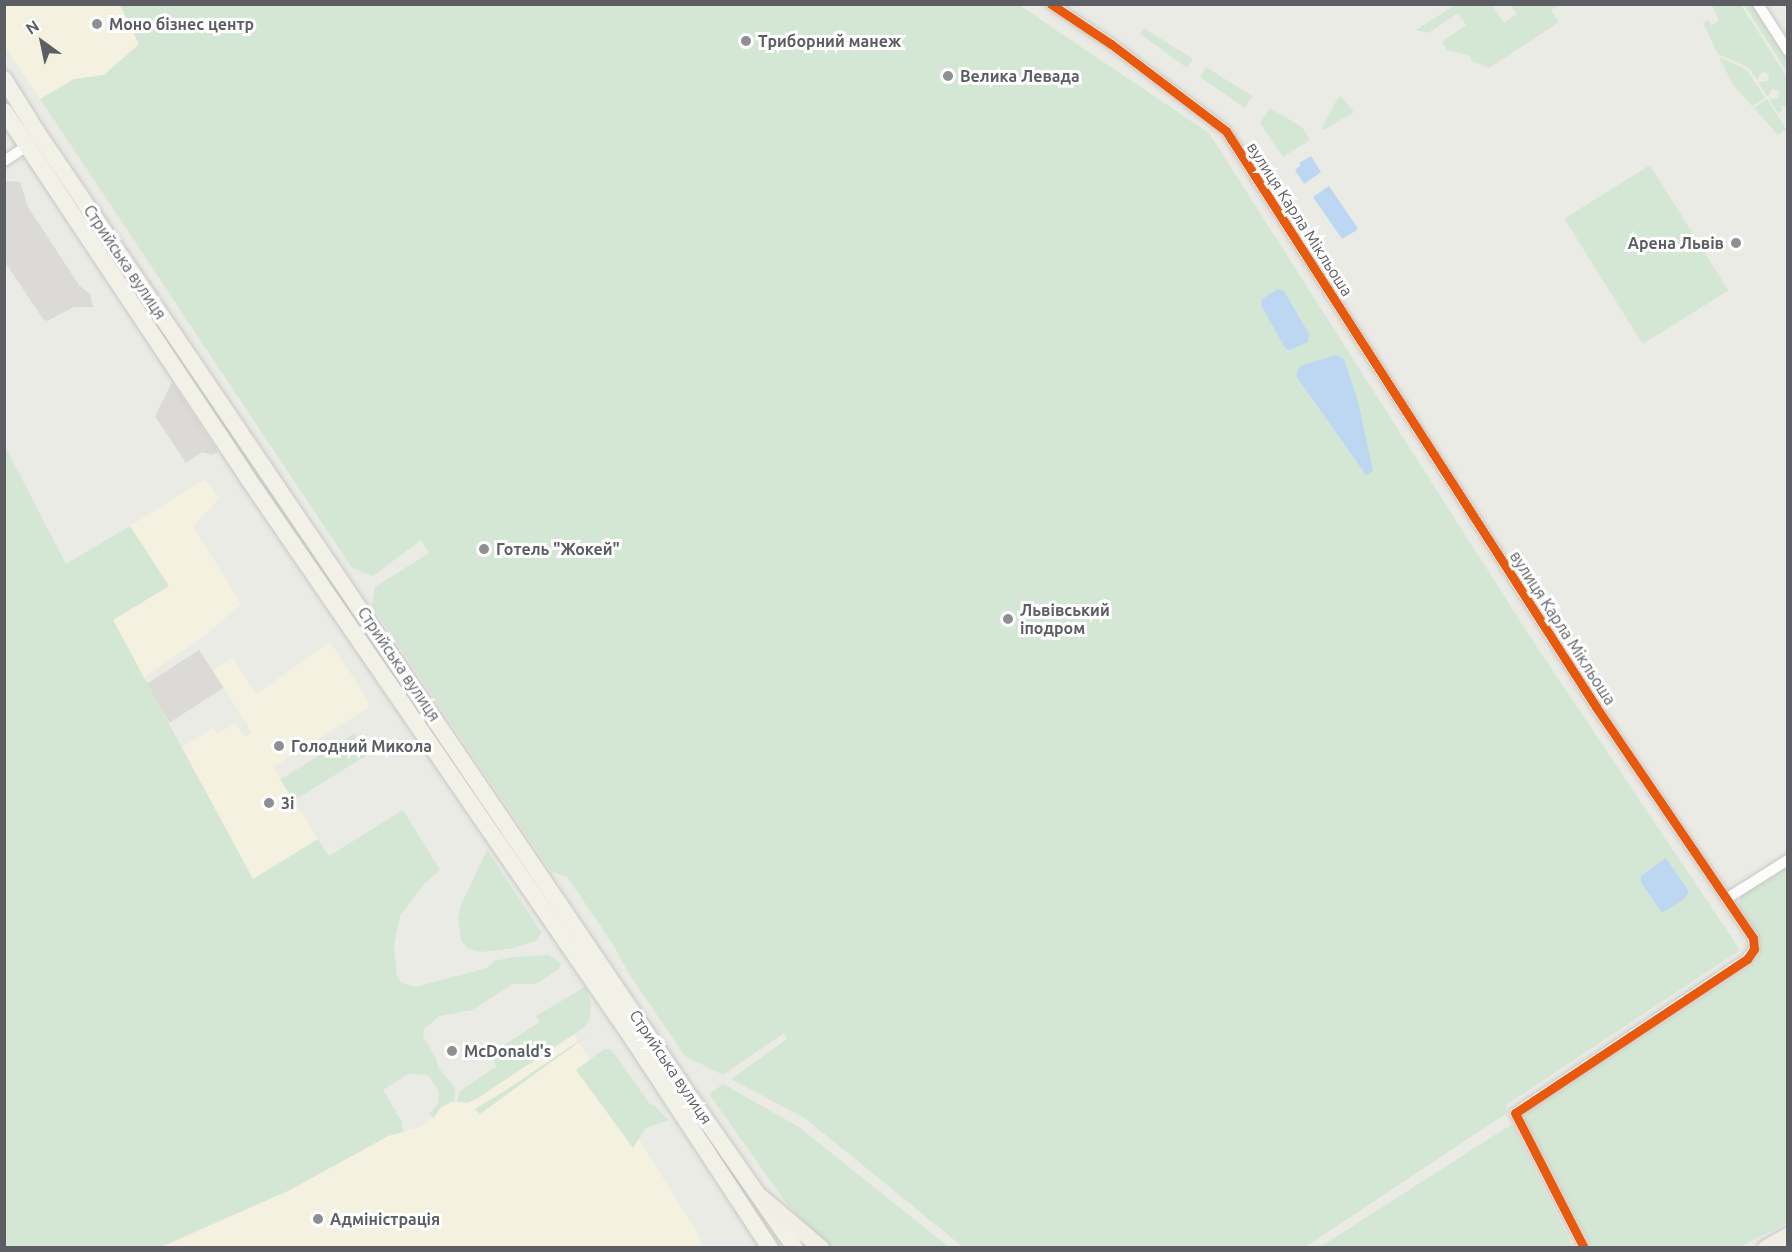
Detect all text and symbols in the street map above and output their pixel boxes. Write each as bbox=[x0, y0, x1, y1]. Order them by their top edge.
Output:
north arrow bbox=[12, 12, 72, 72]
place label: Моно бізнес центр bbox=[109, 14, 254, 34]
text: N bbox=[22, 16, 42, 38]
marker: Моно бізнес центр bbox=[90, 17, 104, 31]
place label: Триборний манеж bbox=[758, 31, 901, 51]
marker: Триборний манеж bbox=[739, 34, 753, 48]
place label: Велика Левада bbox=[960, 66, 1080, 86]
marker: Велика Левада bbox=[941, 69, 955, 83]
street label: вулиця Карла Мікльоша bbox=[1243, 138, 1357, 300]
street label: Стрийська вулиця bbox=[80, 201, 170, 323]
place label: Арена Львів bbox=[1628, 233, 1724, 253]
marker: Арена Львів bbox=[1729, 236, 1743, 250]
place label: Готель "Жокей" bbox=[496, 539, 620, 559]
marker: Готель "Жокей" bbox=[477, 542, 491, 556]
street label: вулиця Карла Мікльоша bbox=[1506, 547, 1620, 709]
place label: Львівський іподром bbox=[1020, 600, 1110, 638]
street label: Стрийська вулиця bbox=[354, 603, 444, 725]
marker: Львівський іподром bbox=[1001, 612, 1015, 626]
place label: Голодний Микола bbox=[291, 736, 432, 756]
marker: Голодний Микола bbox=[272, 739, 286, 753]
place label: 3і bbox=[281, 793, 294, 813]
marker: 3і bbox=[262, 796, 276, 810]
street label: Стрийська вулиця bbox=[626, 1006, 716, 1128]
place label: McDonald's bbox=[464, 1041, 551, 1061]
marker: McDonald's bbox=[445, 1044, 459, 1058]
place label: Адміністрація bbox=[330, 1209, 440, 1229]
marker: Адміністрація bbox=[311, 1212, 325, 1226]

